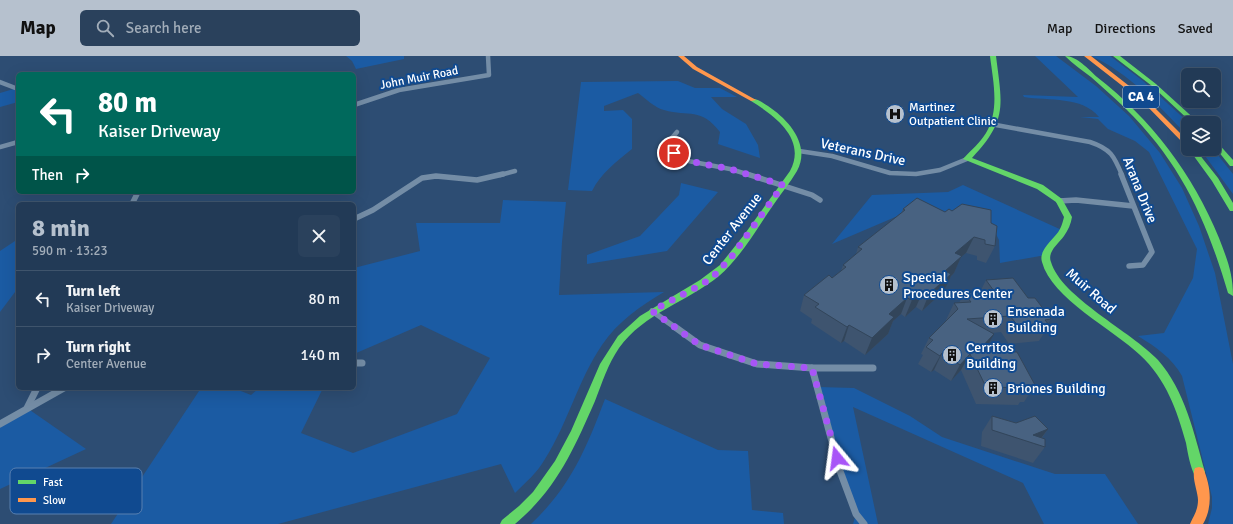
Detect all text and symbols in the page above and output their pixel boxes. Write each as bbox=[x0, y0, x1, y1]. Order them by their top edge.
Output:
search box bbox=[80, 10, 360, 46]
text: Map bbox=[20, 16, 56, 40]
icon: search bbox=[94, 17, 116, 39]
text: Search here bbox=[126, 19, 201, 37]
text: Map bbox=[1047, 20, 1073, 37]
text: Directions bbox=[1095, 20, 1156, 37]
text: Saved bbox=[1178, 20, 1213, 37]
street label: John Muir Road bbox=[379, 63, 459, 93]
map controls bbox=[1181, 68, 1221, 156]
button: search bbox=[1181, 68, 1221, 108]
text: 80 m bbox=[98, 86, 157, 120]
road number: CA 4 bbox=[1123, 86, 1159, 108]
icon: left bbox=[32, 88, 84, 140]
place label: Martinez Outpatient Clinic bbox=[909, 100, 997, 129]
hospital icon: Martinez Outpatient Clinic bbox=[884, 103, 906, 125]
button: layers bbox=[1181, 116, 1221, 156]
text: Kaiser Driveway bbox=[98, 120, 220, 142]
street label: Veterans Drive bbox=[819, 135, 907, 169]
pin bbox=[657, 136, 691, 170]
icon: arrive bbox=[663, 142, 685, 164]
street label: Arana Drive bbox=[1119, 154, 1161, 226]
icon: right bbox=[71, 164, 93, 186]
text: Then bbox=[32, 166, 63, 184]
street label: Center Avenue bbox=[699, 190, 765, 268]
text: 8 min bbox=[32, 213, 90, 243]
button: close bbox=[298, 215, 340, 257]
text: 590 m · 13:23 bbox=[32, 243, 108, 259]
street label: Muir Road bbox=[1062, 265, 1120, 317]
place label: Special Procedures Center bbox=[903, 269, 1013, 302]
building icon: Special Procedures Center bbox=[878, 274, 900, 296]
text: Turn left bbox=[66, 282, 120, 300]
icon: left bbox=[32, 288, 54, 310]
text: 80 m bbox=[309, 290, 340, 308]
text: Kaiser Driveway bbox=[66, 300, 154, 316]
place label: Ensenada Building bbox=[1007, 303, 1065, 336]
building icon: Ensenada Building bbox=[982, 308, 1004, 330]
text: Turn right bbox=[66, 338, 131, 356]
place label: Cerritos Building bbox=[966, 339, 1016, 372]
icon: right bbox=[32, 344, 54, 366]
building icon: Cerritos Building bbox=[941, 344, 963, 366]
text: 140 m bbox=[300, 346, 340, 364]
text: Center Avenue bbox=[66, 356, 147, 372]
building icon: Briones Building bbox=[982, 377, 1004, 399]
place label: Briones Building bbox=[1007, 380, 1106, 397]
position arrow bbox=[816, 437, 858, 479]
legend bbox=[10, 468, 142, 514]
text: Fast bbox=[43, 476, 63, 489]
text: Slow bbox=[43, 494, 66, 507]

